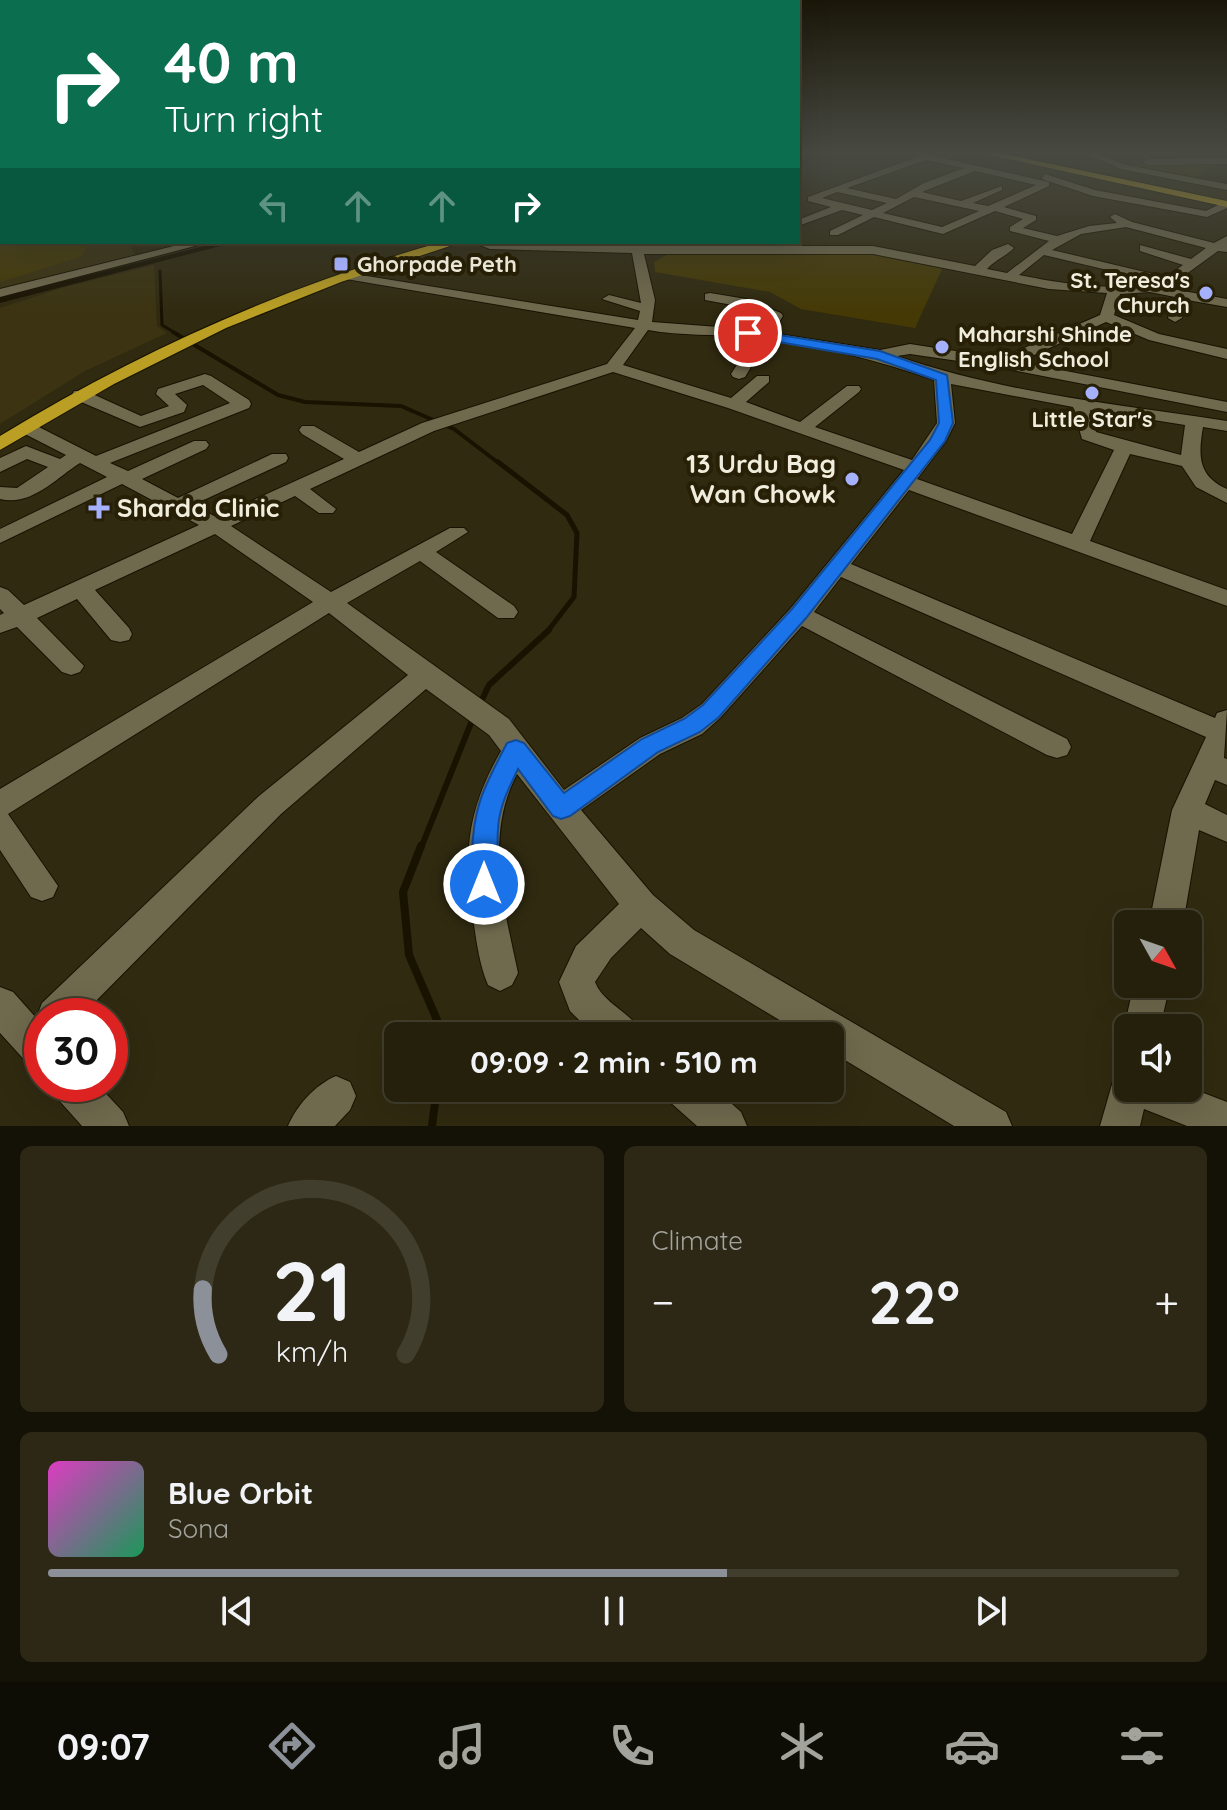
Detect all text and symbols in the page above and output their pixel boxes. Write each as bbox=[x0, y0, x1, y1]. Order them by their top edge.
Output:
text: 40 m bbox=[164, 27, 299, 97]
icon: right bbox=[32, 32, 136, 136]
text: Turn right bbox=[164, 96, 323, 141]
icon: left bbox=[252, 184, 296, 228]
icon: ahead bbox=[336, 184, 380, 228]
icon: ahead bbox=[420, 184, 464, 228]
icon: right bbox=[504, 184, 548, 228]
place label: Ghorpade Peth bbox=[357, 250, 517, 278]
marker: Ghorpade Peth bbox=[332, 255, 350, 273]
place label: St. Teresa's Church bbox=[1070, 266, 1190, 319]
marker: St. Teresa's Church bbox=[1197, 284, 1215, 302]
pin bbox=[714, 299, 782, 367]
icon: arrive bbox=[726, 311, 770, 355]
place label: Maharshi Shinde English School bbox=[958, 320, 1132, 373]
marker: Maharshi Shinde English School bbox=[933, 338, 951, 356]
marker: Little Star's bbox=[1083, 384, 1101, 402]
place label: Little Star's bbox=[1031, 405, 1153, 433]
place label: 13 Urdu Bag Wan Chowk bbox=[686, 447, 836, 510]
marker: 13 Urdu Bag Wan Chowk bbox=[843, 470, 861, 488]
place label: Sharda Clinic bbox=[117, 491, 279, 524]
marker: Sharda Clinic bbox=[88, 497, 110, 519]
position arrow bbox=[442, 842, 526, 926]
north arrow bbox=[1114, 910, 1202, 998]
map controls bbox=[1114, 910, 1202, 1102]
speed limit sign: 30 bbox=[24, 998, 128, 1102]
button: sound bbox=[1114, 1014, 1202, 1102]
text: 09:09 · 2 min · 510 m bbox=[470, 1043, 758, 1081]
text: Climate bbox=[652, 1224, 743, 1257]
text: 21 bbox=[272, 1238, 352, 1342]
text: 22° bbox=[868, 1264, 960, 1339]
text: − bbox=[652, 1274, 674, 1329]
text: + bbox=[1154, 1274, 1179, 1329]
text: km/h bbox=[275, 1333, 348, 1369]
text: Blue Orbit bbox=[168, 1474, 313, 1512]
text: Sona bbox=[168, 1512, 229, 1545]
icon: previous bbox=[215, 1589, 259, 1633]
icon: pause bbox=[592, 1589, 636, 1633]
icon: next bbox=[969, 1589, 1013, 1633]
icon: directions bbox=[264, 1718, 320, 1774]
icon: music bbox=[434, 1718, 490, 1774]
icon: phone bbox=[604, 1718, 660, 1774]
icon: climate bbox=[774, 1718, 830, 1774]
icon: car bbox=[944, 1718, 1000, 1774]
icon: filters bbox=[1114, 1718, 1170, 1774]
text: 09:07 bbox=[57, 1724, 150, 1769]

